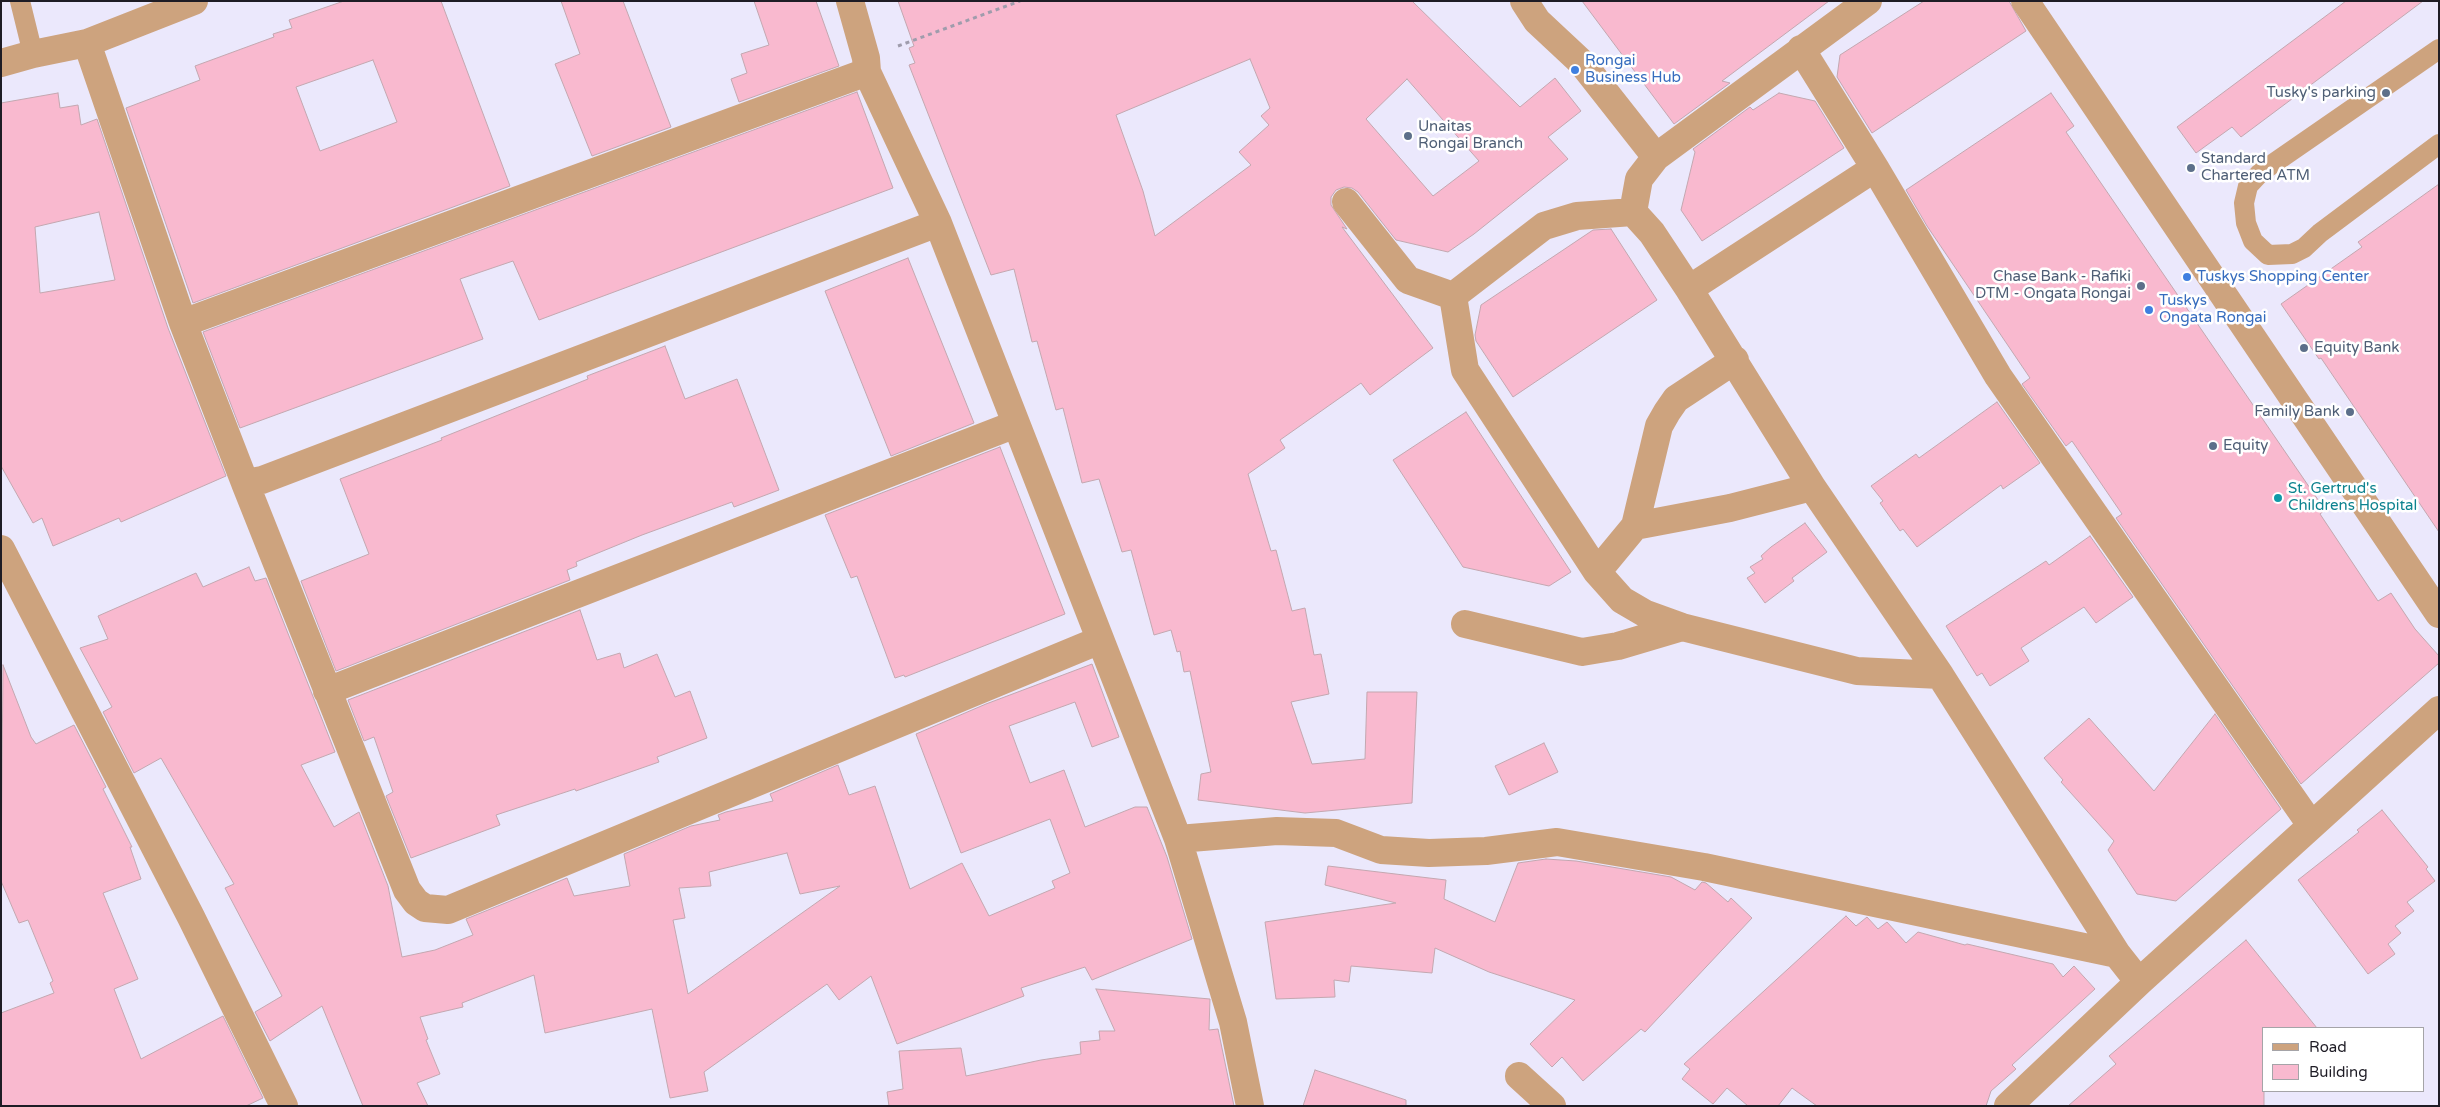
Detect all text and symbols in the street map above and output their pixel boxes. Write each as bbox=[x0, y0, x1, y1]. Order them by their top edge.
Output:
place label: Rongai Business Hub bbox=[1585, 52, 1681, 87]
marker: Rongai Business Hub bbox=[1569, 64, 1581, 76]
place label: Tusky's parking bbox=[2267, 84, 2376, 102]
marker: Tusky's parking bbox=[2380, 87, 2392, 99]
place label: Unaitas Rongai Branch bbox=[1418, 118, 1523, 153]
marker: Unaitas Rongai Branch bbox=[1402, 130, 1414, 142]
place label: Standard Chartered ATM bbox=[2201, 150, 2310, 185]
marker: Standard Chartered ATM bbox=[2185, 162, 2197, 174]
place label: Chase Bank - Rafiki DTM - Ongata Rongai bbox=[1975, 268, 2131, 303]
place label: Tuskys Shopping Center bbox=[2197, 268, 2369, 286]
marker: Tuskys Shopping Center bbox=[2181, 271, 2193, 283]
marker: Chase Bank - Rafiki DTM - Ongata Rongai bbox=[2135, 280, 2147, 292]
place label: Tuskys Ongata Rongai bbox=[2159, 292, 2267, 327]
marker: Tuskys Ongata Rongai bbox=[2143, 304, 2155, 316]
place label: Equity Bank bbox=[2314, 339, 2399, 357]
marker: Equity Bank bbox=[2298, 342, 2310, 354]
place label: Family Bank bbox=[2254, 403, 2340, 421]
marker: Family Bank bbox=[2344, 406, 2356, 418]
place label: Equity bbox=[2223, 437, 2268, 455]
marker: Equity bbox=[2207, 440, 2219, 452]
place label: St. Gertrud's Childrens Hospital bbox=[2288, 480, 2417, 515]
marker: St. Gertrud's Childrens Hospital bbox=[2272, 492, 2284, 504]
legend bbox=[2262, 1027, 2425, 1092]
text: Road bbox=[2309, 1038, 2347, 1056]
text: Building bbox=[2309, 1063, 2368, 1081]

